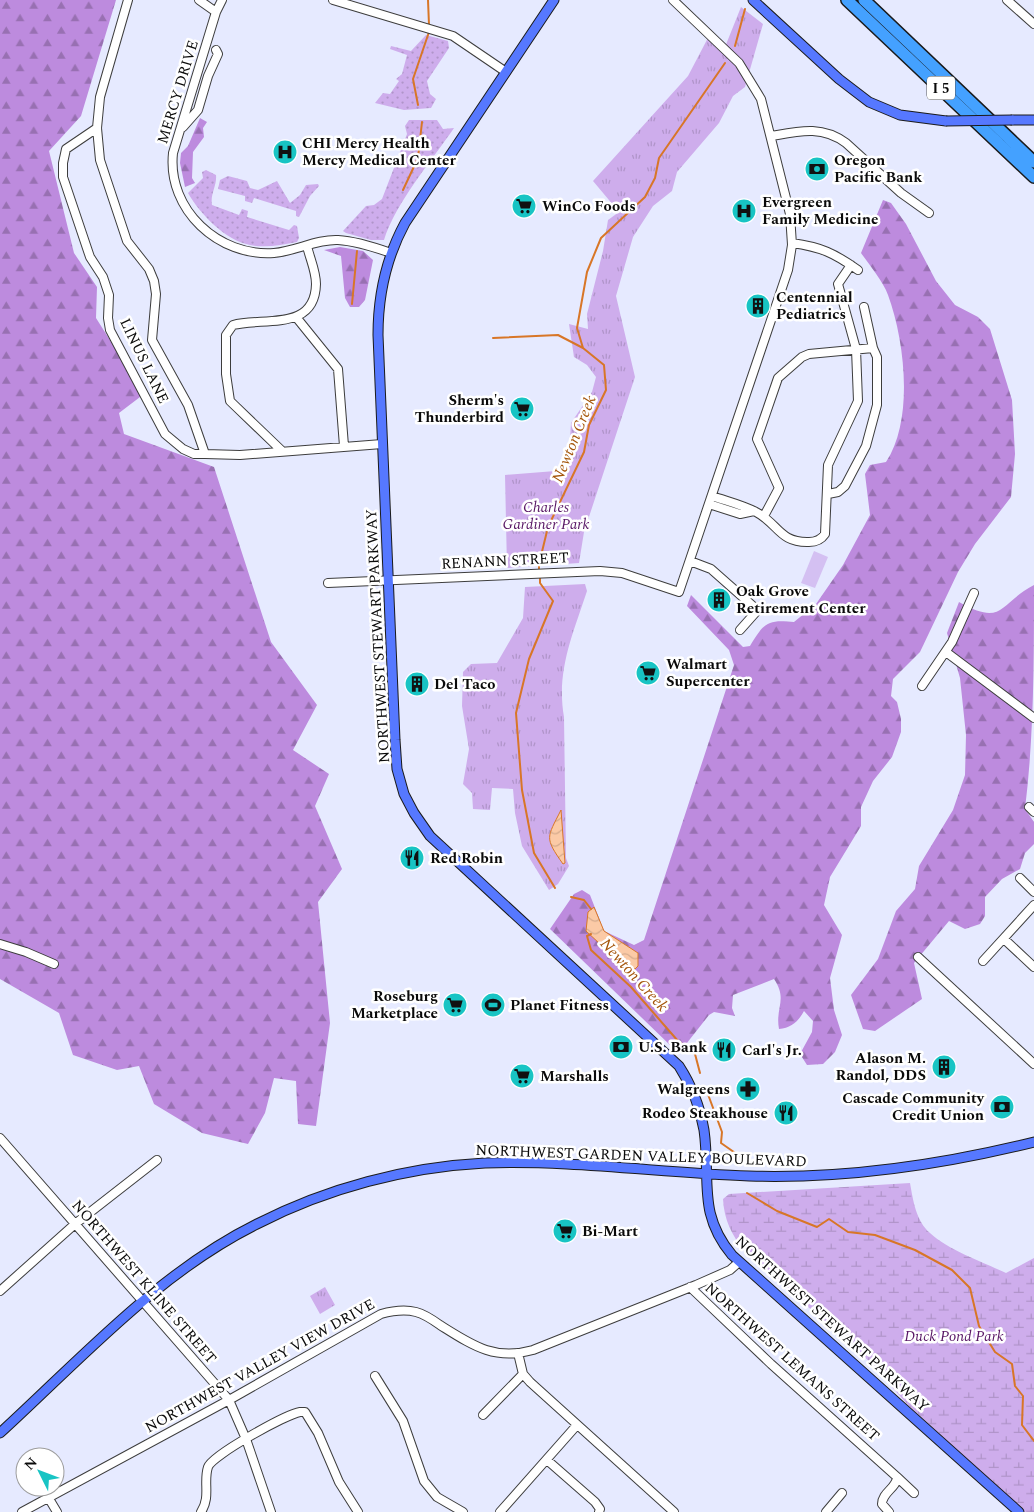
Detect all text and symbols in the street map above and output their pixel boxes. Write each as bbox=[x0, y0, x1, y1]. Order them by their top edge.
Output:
street label: MERCY DRIVE bbox=[151, 37, 205, 147]
road number: I 5 bbox=[927, 76, 955, 100]
place label: CHI Mercy Health Mercy Medical Center bbox=[302, 132, 456, 172]
hospital icon: CHI Mercy Health Mercy Medical Center bbox=[272, 139, 298, 165]
place label: Oregon Pacific Bank bbox=[834, 149, 922, 189]
bank icon: Oregon Pacific Bank bbox=[804, 156, 830, 182]
place label: Evergreen Family Medicine bbox=[762, 191, 879, 231]
supermarket icon: WinCo Foods bbox=[511, 193, 537, 219]
place label: WinCo Foods bbox=[542, 195, 636, 218]
hospital icon: Evergreen Family Medicine bbox=[731, 198, 757, 224]
place label: Centennial Pediatrics bbox=[776, 286, 853, 326]
building icon: Centennial Pediatrics bbox=[745, 293, 771, 319]
street label: LINUS LANE bbox=[113, 314, 175, 408]
place label: Sherm's Thunderbird bbox=[415, 389, 504, 429]
water label: Newton Creek bbox=[546, 391, 603, 486]
supermarket icon: Sherm's Thunderbird bbox=[509, 396, 535, 422]
park label: Charles Gardiner Park bbox=[502, 496, 590, 536]
street label: NORTHWEST STEWART PARKWAY bbox=[360, 508, 396, 764]
street label: RENANN STREET bbox=[441, 546, 569, 576]
place label: Oak Grove Retirement Center bbox=[736, 580, 866, 620]
building icon: Oak Grove Retirement Center bbox=[706, 587, 732, 613]
place label: Walmart Supercenter bbox=[666, 653, 750, 693]
supermarket icon: Walmart Supercenter bbox=[635, 660, 661, 686]
building icon: Del Taco bbox=[404, 671, 430, 697]
place label: Del Taco bbox=[434, 673, 495, 696]
restaurant icon: Red Robin bbox=[399, 845, 425, 871]
place label: Red Robin bbox=[430, 847, 503, 870]
water label: Newton Creek bbox=[594, 933, 674, 1018]
place label: Roseburg Marketplace bbox=[351, 985, 438, 1025]
supermarket icon: Roseburg Marketplace bbox=[442, 992, 468, 1018]
sports icon: Planet Fitness bbox=[480, 992, 506, 1018]
place label: Planet Fitness bbox=[510, 994, 609, 1017]
bank icon: U.S. Bank bbox=[608, 1034, 634, 1060]
place label: U.S. Bank bbox=[638, 1036, 707, 1059]
restaurant icon: Carl's Jr. bbox=[711, 1037, 737, 1063]
place label: Carl's Jr. bbox=[742, 1039, 802, 1062]
place label: Alason M. Randol, DDS bbox=[835, 1047, 926, 1087]
building icon: Alason M. Randol, DDS bbox=[931, 1054, 957, 1080]
supermarket icon: Marshalls bbox=[509, 1063, 535, 1089]
place label: Marshalls bbox=[540, 1065, 609, 1088]
pharmacy icon: Walgreens bbox=[735, 1076, 761, 1102]
place label: Walgreens bbox=[657, 1078, 730, 1101]
place label: Cascade Community Credit Union bbox=[842, 1087, 985, 1127]
bank icon: Cascade Community Credit Union bbox=[989, 1094, 1015, 1120]
restaurant icon: Rodeo Steakhouse bbox=[773, 1100, 799, 1126]
place label: Rodeo Steakhouse bbox=[642, 1102, 768, 1125]
street label: NORTHWEST GARDEN VALLEY BOULEVARD bbox=[475, 1139, 807, 1173]
street label: NORTHWEST KLINE STREET bbox=[66, 1195, 222, 1369]
supermarket icon: Bi-Mart bbox=[552, 1218, 578, 1244]
place label: Bi-Mart bbox=[582, 1220, 638, 1243]
street label: NORTHWEST STEWART PARKWAY bbox=[730, 1230, 934, 1418]
street label: NORTHWEST LEMANS STREET bbox=[699, 1277, 885, 1447]
street label: NORTHWEST VALLEY VIEW DRIVE bbox=[141, 1293, 379, 1439]
park label: Duck Pond Park bbox=[904, 1325, 1004, 1348]
north arrow bbox=[15, 1447, 65, 1497]
text: N bbox=[19, 1452, 42, 1475]

